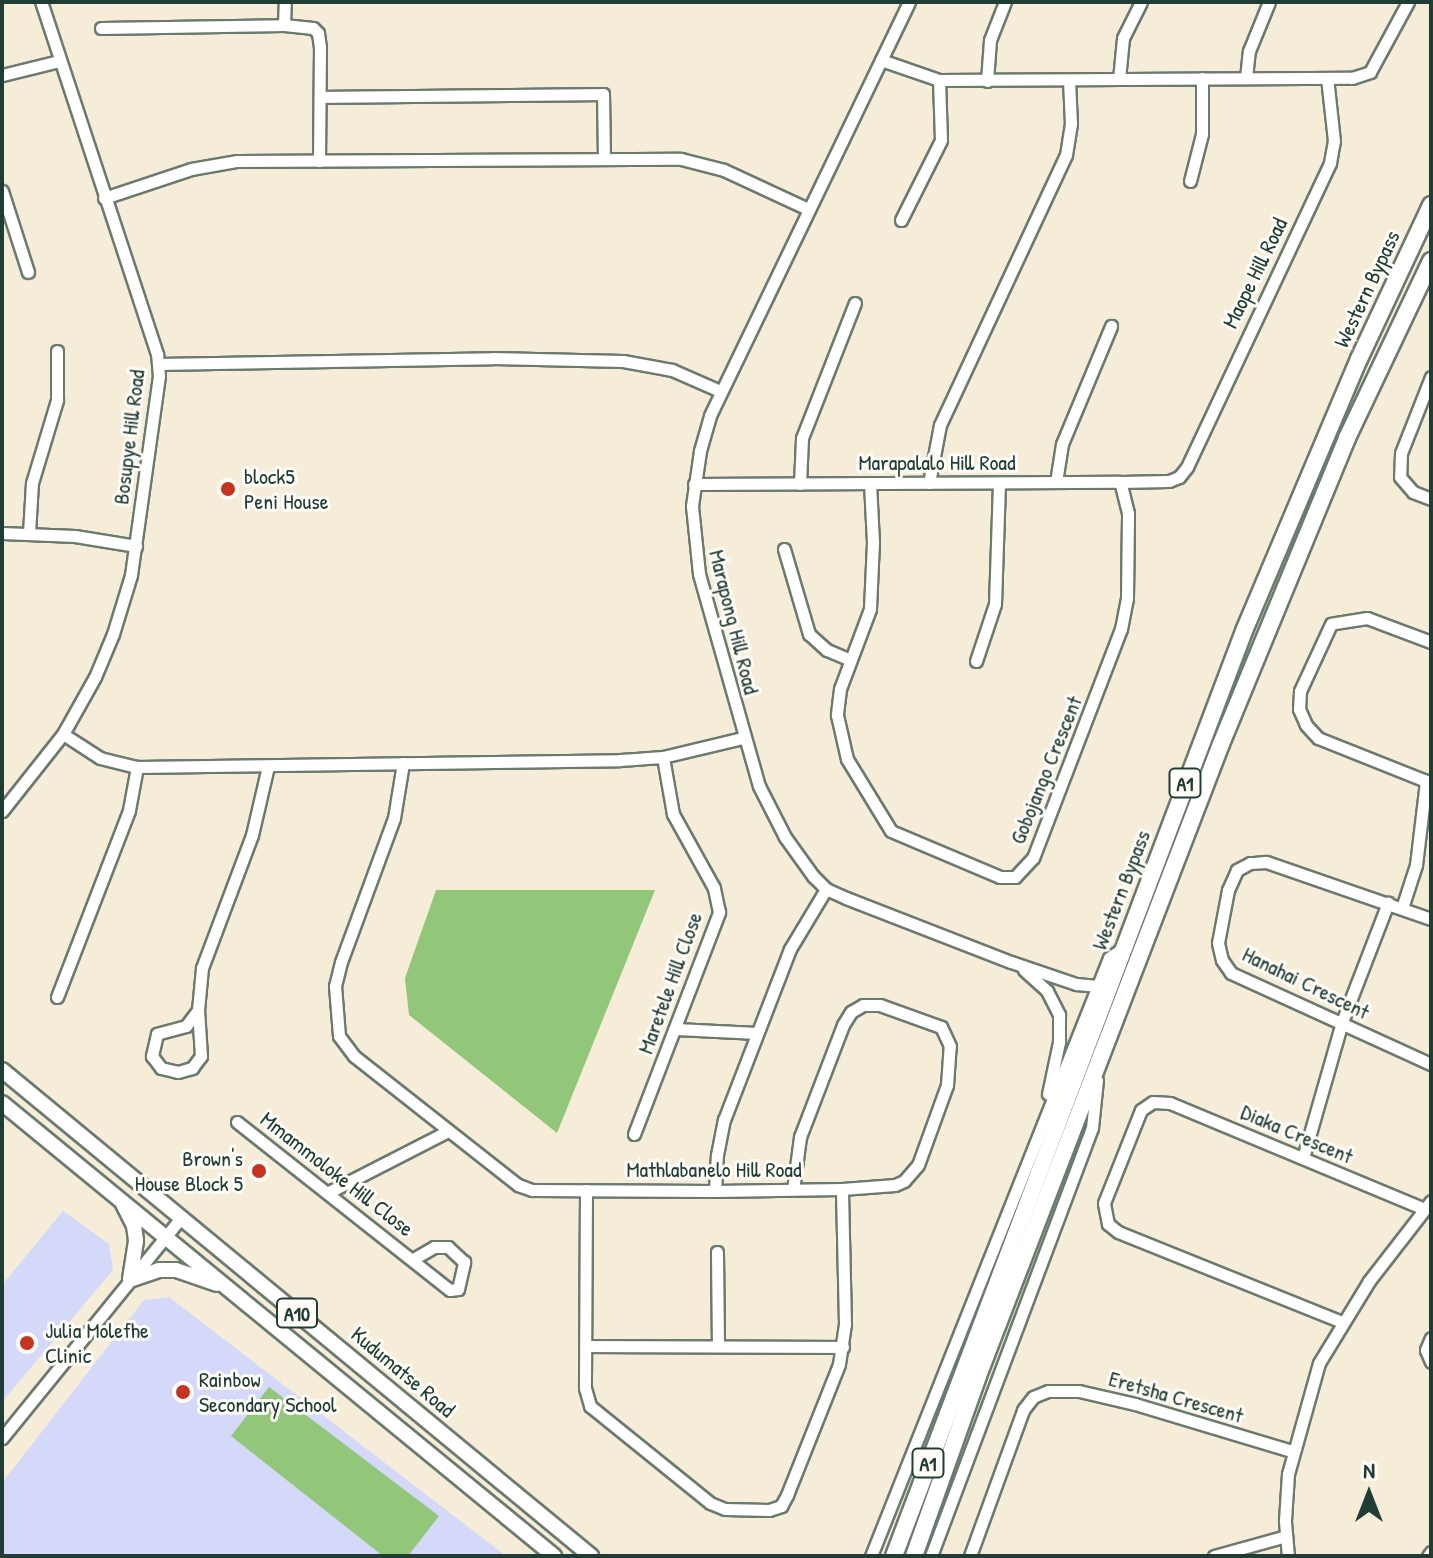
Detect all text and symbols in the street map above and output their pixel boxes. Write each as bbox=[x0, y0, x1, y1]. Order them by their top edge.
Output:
street label: Maope Hill Road bbox=[1217, 213, 1293, 333]
street label: Western Bypass bbox=[1328, 226, 1406, 352]
street label: Bosupye Hill Road bbox=[108, 368, 150, 506]
street label: Marapalalo Hill Road bbox=[859, 450, 1015, 476]
place label: block5 Peni House bbox=[244, 463, 328, 514]
marker: block5 Peni House bbox=[219, 480, 237, 498]
street label: Marapong Hill Road bbox=[703, 547, 765, 697]
street label: Gobojango Crescent bbox=[1004, 692, 1088, 848]
road number: A1 bbox=[1167, 767, 1203, 799]
street label: Western Bypass bbox=[1086, 826, 1156, 954]
street label: Maretele Hill Close bbox=[632, 909, 708, 1057]
street label: Hanahai Crescent bbox=[1238, 941, 1374, 1025]
street label: Diaka Crescent bbox=[1237, 1099, 1357, 1169]
street label: Mmammoloke Hill Close bbox=[255, 1106, 419, 1242]
place label: Brown's House Block 5 bbox=[135, 1145, 243, 1196]
street label: Mathlabanelo Hill Road bbox=[627, 1157, 801, 1183]
marker: Brown's House Block 5 bbox=[250, 1162, 268, 1180]
road number: A10 bbox=[275, 1297, 319, 1329]
place label: Julia Molefhe Clinic bbox=[45, 1317, 149, 1368]
street label: Kudumatse Road bbox=[346, 1321, 460, 1423]
marker: Julia Molefhe Clinic bbox=[16, 1332, 38, 1354]
street label: Eretsha Crescent bbox=[1106, 1365, 1246, 1429]
place label: Rainbow Secondary School bbox=[199, 1366, 337, 1418]
marker: Rainbow Secondary School bbox=[174, 1383, 192, 1401]
road number: A1 bbox=[910, 1447, 946, 1479]
north arrow bbox=[1329, 1454, 1409, 1534]
text: N bbox=[1363, 1455, 1375, 1485]

